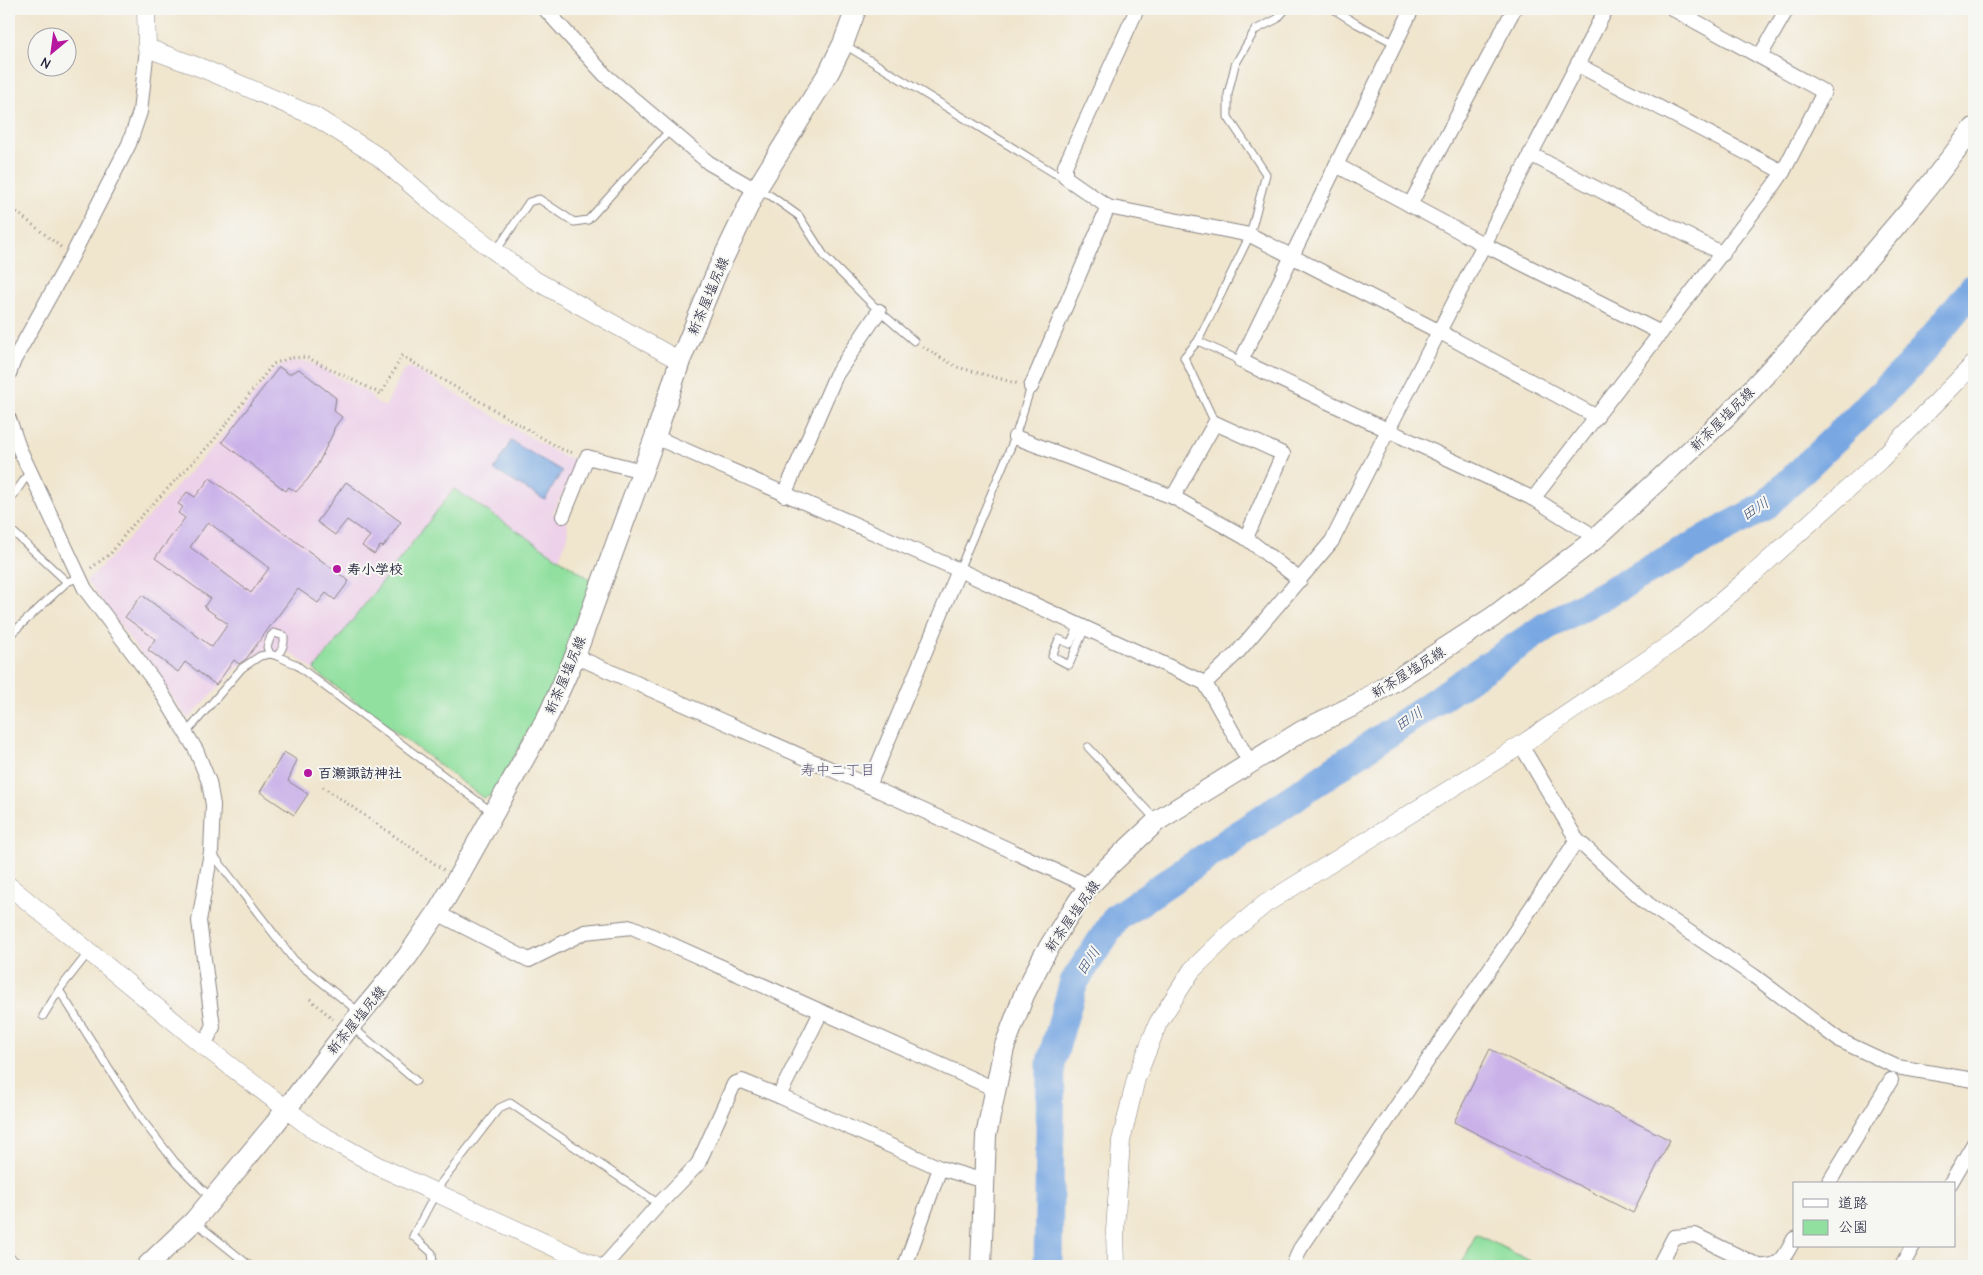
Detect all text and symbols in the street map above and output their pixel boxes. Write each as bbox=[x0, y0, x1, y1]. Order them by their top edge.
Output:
north arrow bbox=[28, 28, 78, 78]
text: N bbox=[38, 53, 54, 73]
street label: 新茶屋塩尻線 bbox=[684, 254, 733, 338]
street label: 新茶屋塩尻線 bbox=[1687, 384, 1758, 455]
water label: 田川 bbox=[1738, 493, 1772, 525]
place label: 寿小学校 bbox=[347, 561, 403, 578]
marker: 寿小学校 bbox=[331, 563, 343, 575]
street label: 新茶屋塩尻線 bbox=[541, 633, 590, 717]
street label: 新茶屋塩尻線 bbox=[1368, 643, 1448, 702]
water label: 田川 bbox=[1392, 703, 1426, 735]
district label: 寿中二丁目 bbox=[800, 761, 876, 779]
place label: 百瀬諏訪神社 bbox=[318, 765, 402, 782]
marker: 百瀬諏訪神社 bbox=[302, 767, 314, 779]
street label: 新茶屋塩尻線 bbox=[1041, 877, 1103, 956]
water label: 田川 bbox=[1072, 944, 1104, 978]
street label: 新茶屋塩尻線 bbox=[323, 982, 389, 1058]
legend bbox=[1793, 1182, 1956, 1248]
text: 道路 bbox=[1838, 1194, 1868, 1212]
text: 公園 bbox=[1838, 1218, 1868, 1236]

